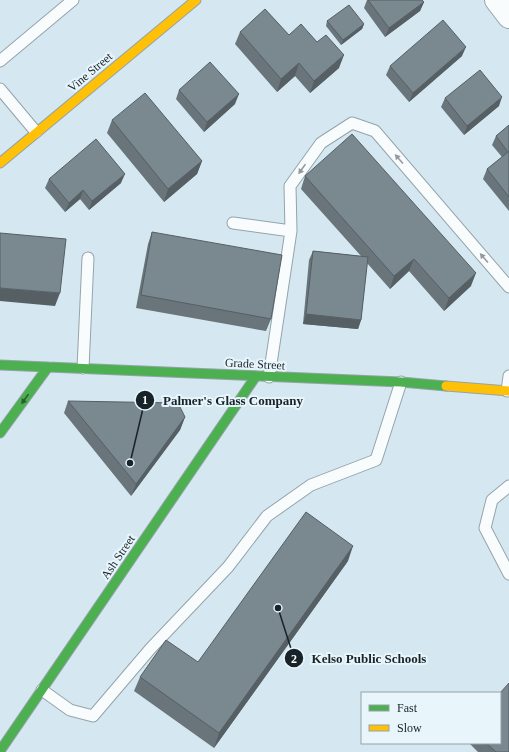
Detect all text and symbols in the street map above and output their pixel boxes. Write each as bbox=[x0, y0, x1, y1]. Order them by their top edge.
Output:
street label: Vine Street bbox=[65, 49, 116, 95]
one-way arrow bbox=[394, 154, 403, 164]
one-way arrow bbox=[298, 164, 306, 174]
one-way arrow bbox=[479, 252, 488, 263]
street label: Grade Street bbox=[225, 355, 286, 373]
callout: Palmer's Glass Company bbox=[135, 388, 311, 413]
one-way arrow bbox=[21, 393, 29, 404]
text: 1 bbox=[142, 393, 148, 407]
text: Palmer's Glass Company bbox=[163, 393, 304, 408]
street label: Ash Street bbox=[98, 532, 138, 582]
callout: Kelso Public Schools bbox=[284, 646, 434, 671]
text: Kelso Public Schools bbox=[312, 651, 426, 666]
text: 2 bbox=[291, 652, 297, 666]
legend bbox=[361, 692, 501, 744]
text: Fast bbox=[397, 701, 418, 715]
text: Slow bbox=[397, 721, 422, 735]

